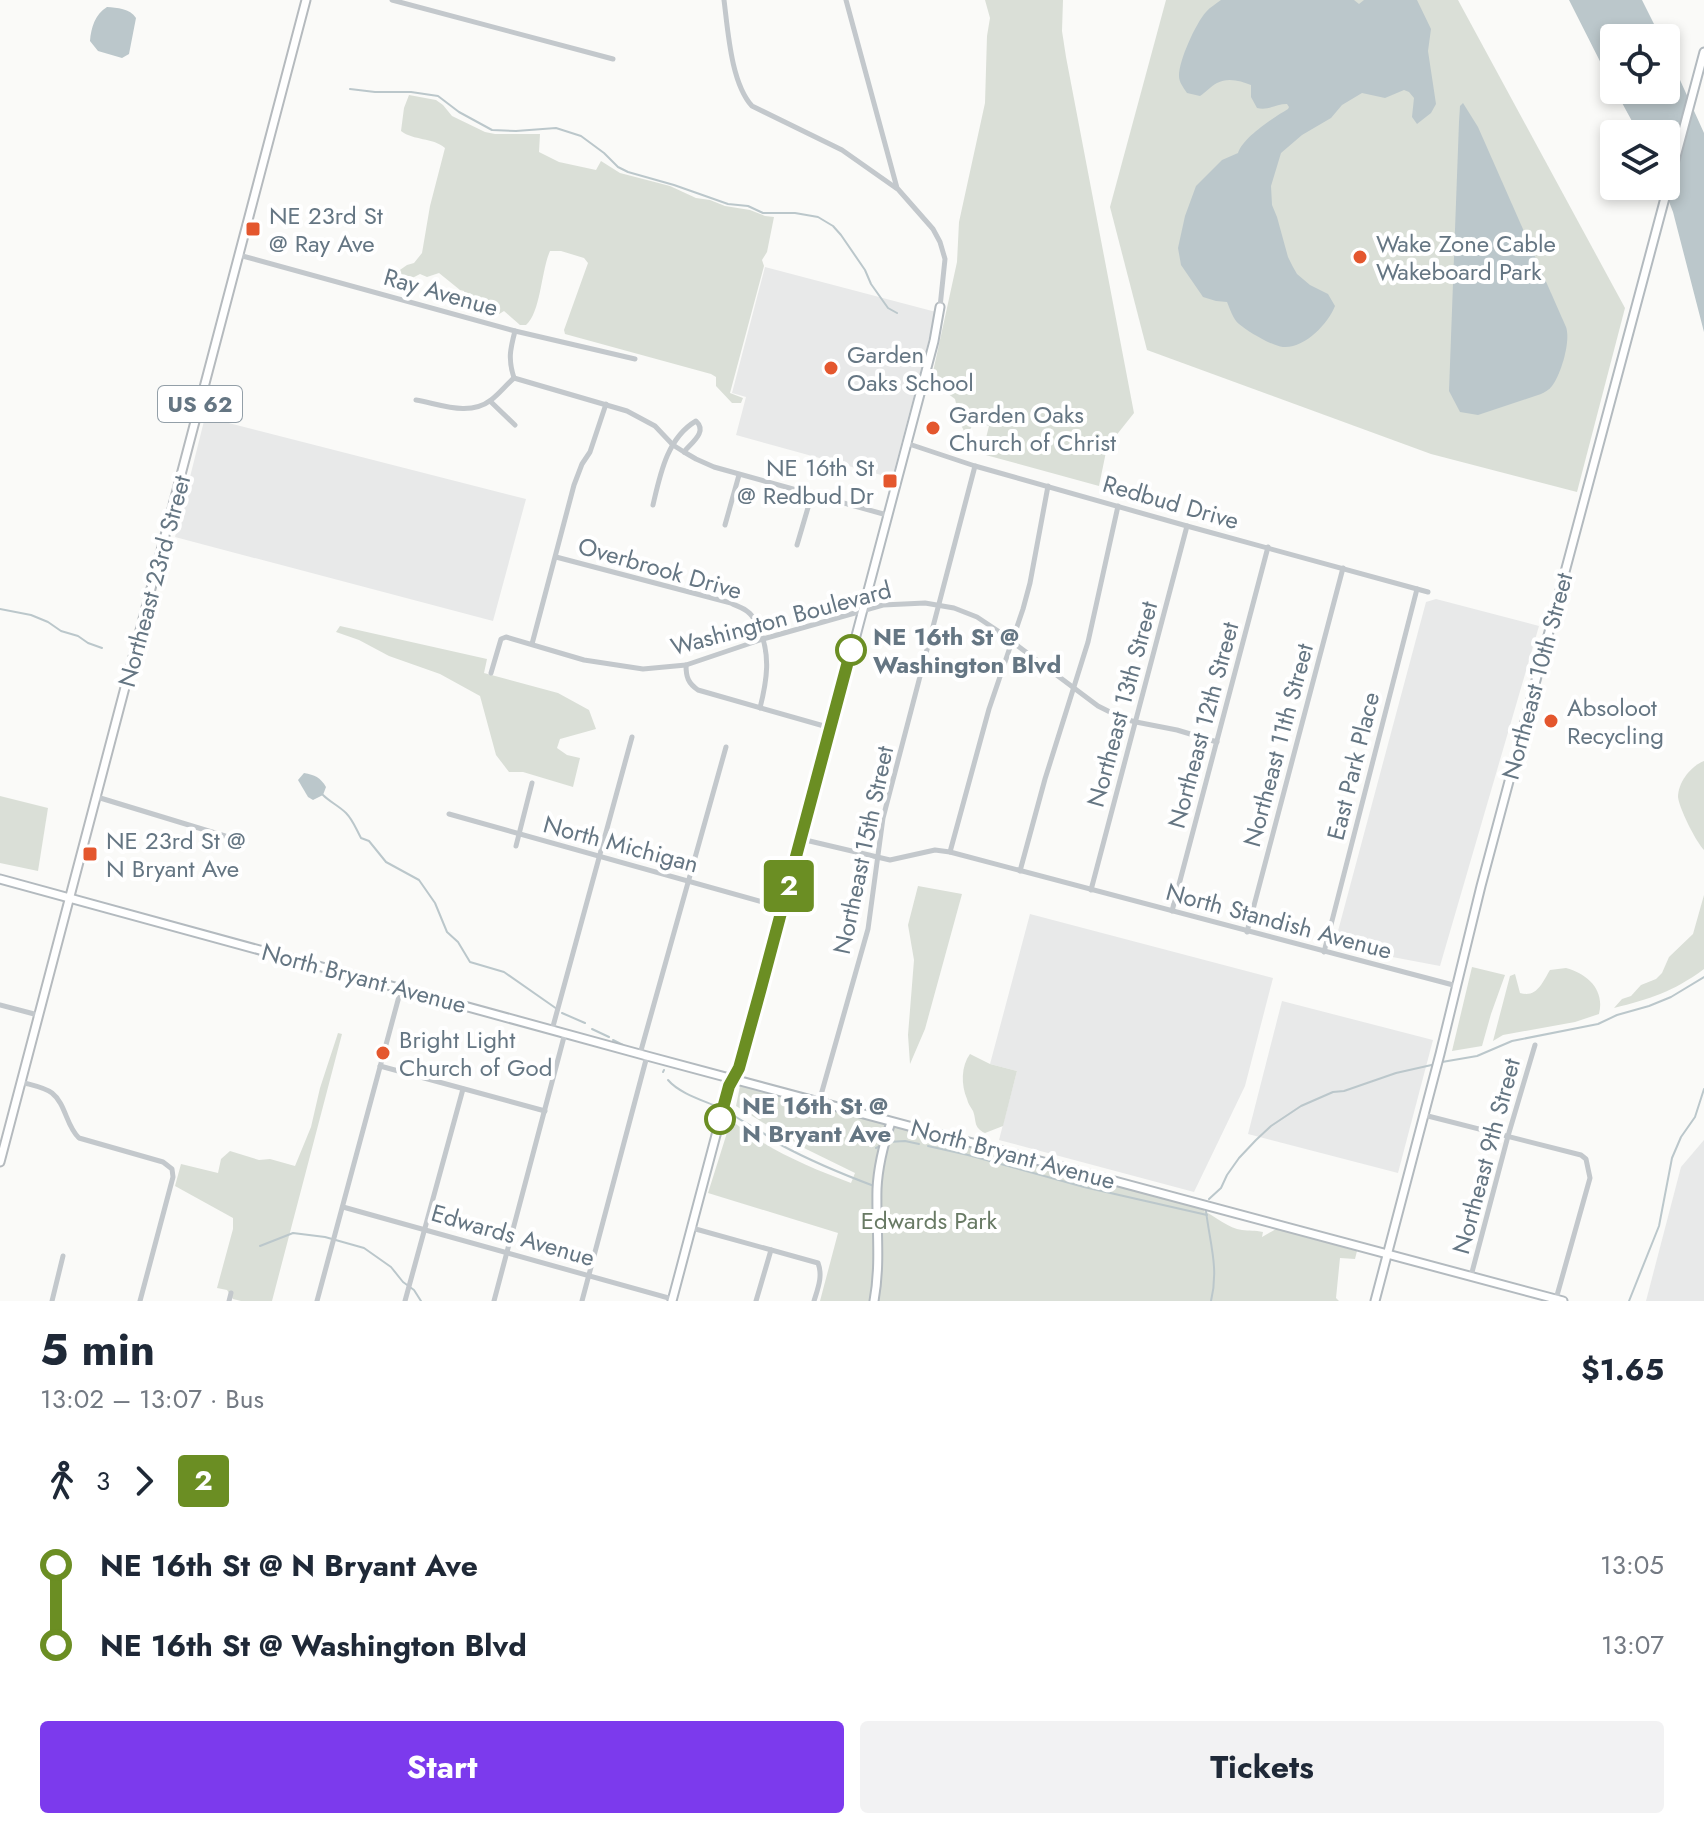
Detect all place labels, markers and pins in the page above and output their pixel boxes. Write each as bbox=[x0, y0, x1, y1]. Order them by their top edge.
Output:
place label: NE 23rd St @ Ray Ave bbox=[269, 198, 383, 261]
marker: NE 23rd St @ Ray Ave bbox=[244, 220, 262, 238]
place label: Wake Zone Cable Wakeboard Park bbox=[1376, 226, 1556, 289]
marker: Wake Zone Cable Wakeboard Park bbox=[1351, 248, 1369, 266]
place label: Garden Oaks School bbox=[847, 337, 974, 400]
marker: Garden Oaks School bbox=[822, 359, 840, 377]
place label: Garden Oaks Church of Christ bbox=[949, 397, 1116, 460]
marker: Garden Oaks Church of Christ bbox=[924, 419, 942, 437]
place label: NE 16th St @ Redbud Dr bbox=[737, 450, 875, 513]
marker: NE 16th St @ Redbud Dr bbox=[881, 472, 899, 490]
place label: NE 16th St @ Washington Blvd bbox=[873, 619, 1061, 682]
marker: NE 16th St @ Washington Blvd bbox=[836, 635, 866, 665]
place label: Absoloot Recycling bbox=[1567, 690, 1664, 753]
marker: Absoloot Recycling bbox=[1542, 712, 1560, 730]
place label: NE 23rd St @ N Bryant Ave bbox=[106, 823, 245, 886]
marker: NE 23rd St @ N Bryant Ave bbox=[81, 845, 99, 863]
place label: Bright Light Church of God bbox=[399, 1022, 552, 1085]
marker: Bright Light Church of God bbox=[374, 1044, 392, 1062]
place label: NE 16th St @ N Bryant Ave bbox=[742, 1088, 891, 1151]
marker: NE 16th St @ N Bryant Ave bbox=[705, 1104, 735, 1134]

